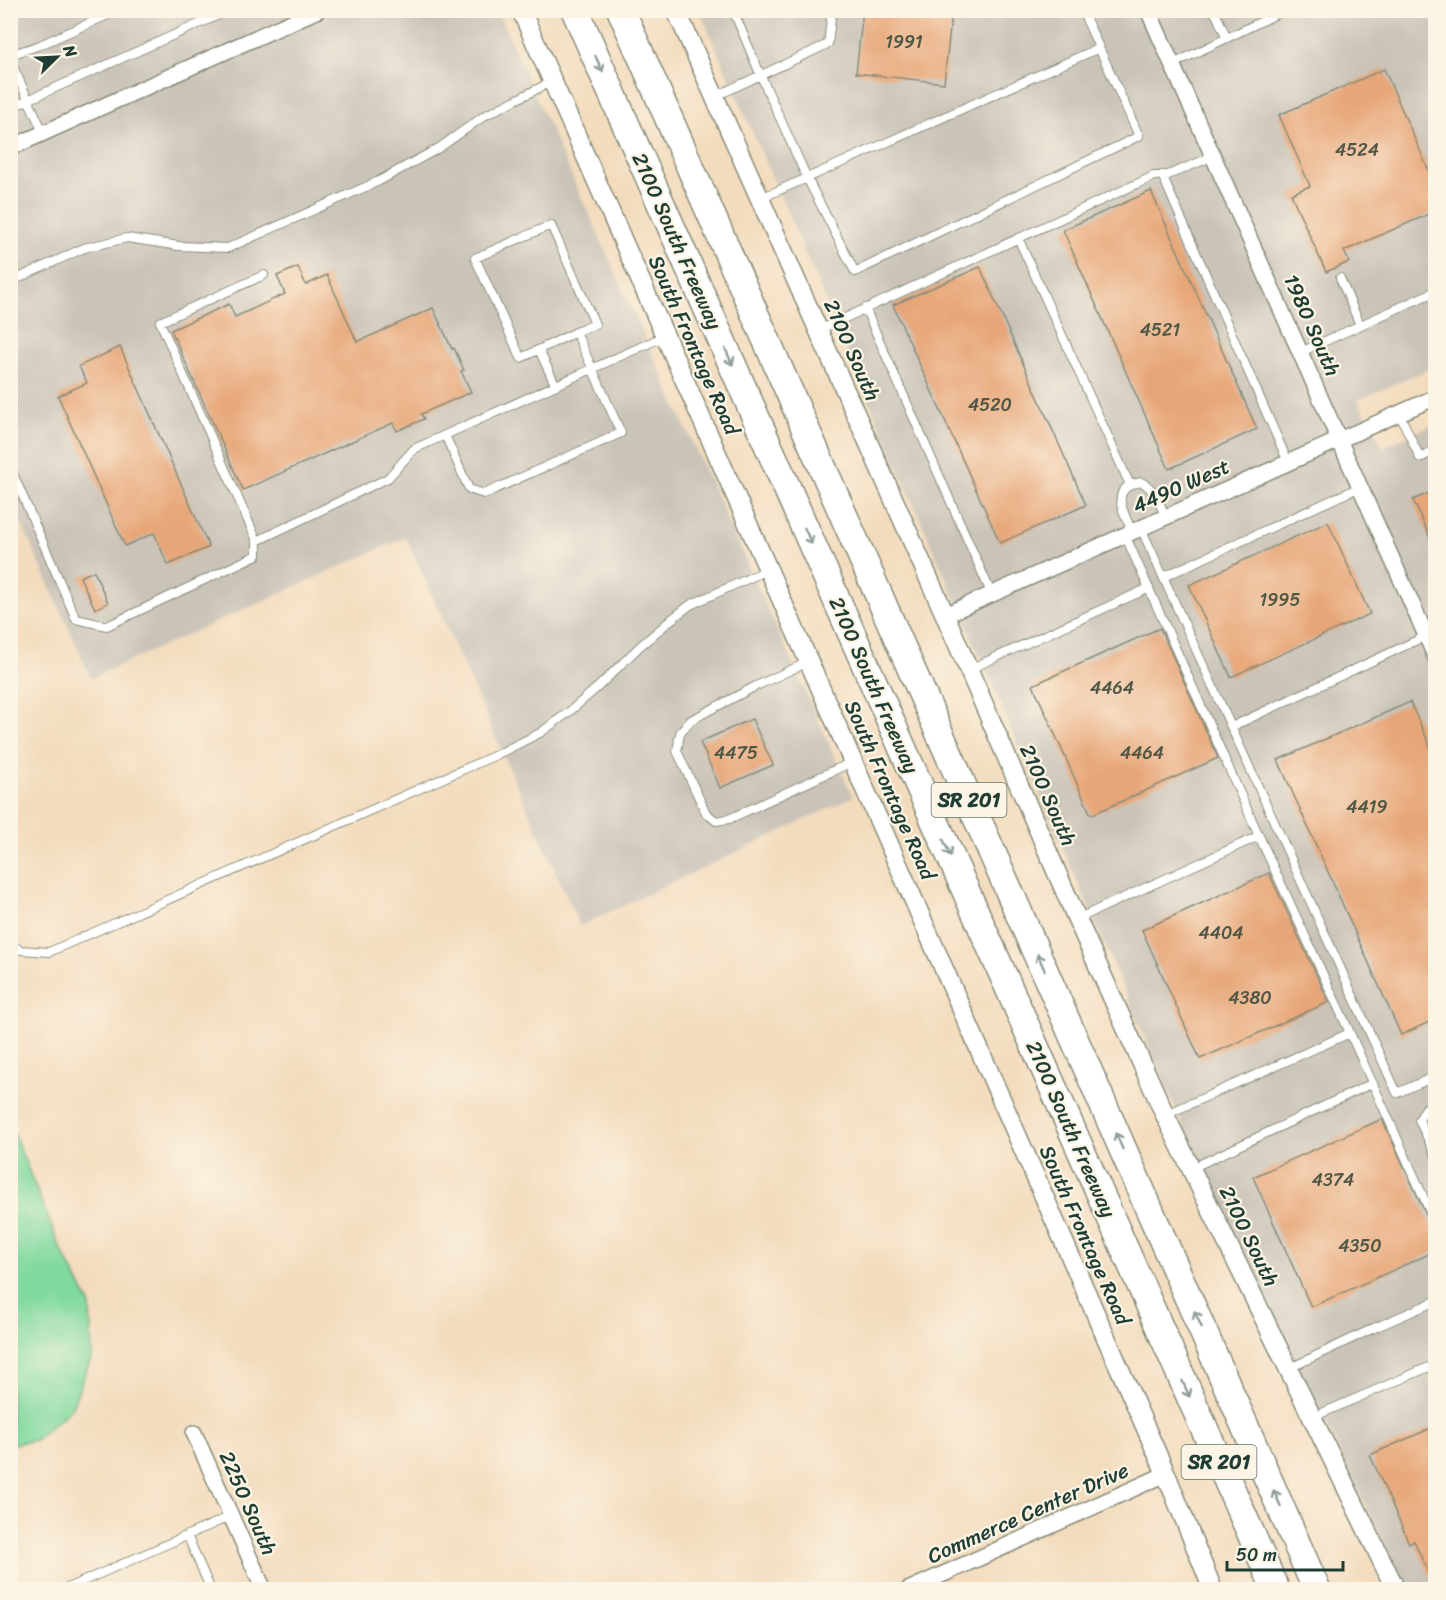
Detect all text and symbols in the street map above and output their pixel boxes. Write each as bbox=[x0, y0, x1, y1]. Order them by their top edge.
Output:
house number: 1991 bbox=[885, 26, 923, 58]
north arrow bbox=[27, 27, 87, 87]
text: N bbox=[54, 39, 86, 63]
one-way arrow bbox=[594, 55, 605, 73]
house number: 4524 bbox=[1335, 134, 1379, 166]
street label: 2100 South Freeway bbox=[621, 146, 733, 336]
street label: South Frontage Road bbox=[637, 249, 752, 443]
street label: 1980 South bbox=[1273, 268, 1351, 382]
street label: 2100 South bbox=[813, 293, 891, 407]
house number: 4521 bbox=[1140, 314, 1180, 346]
one-way arrow bbox=[724, 348, 735, 366]
house number: 4520 bbox=[968, 389, 1012, 421]
street label: 4490 West bbox=[1126, 448, 1236, 524]
one-way arrow bbox=[803, 526, 814, 544]
house number: 1995 bbox=[1260, 584, 1300, 616]
street label: 2100 South Freeway bbox=[818, 590, 930, 780]
house number: 4464 bbox=[1090, 672, 1134, 704]
street label: South Frontage Road bbox=[833, 694, 948, 888]
house number: 4475 bbox=[714, 737, 758, 769]
house number: 4464 bbox=[1120, 737, 1164, 769]
street label: 2100 South bbox=[1009, 738, 1087, 852]
road number: SR 201 bbox=[932, 783, 1006, 817]
house number: 4419 bbox=[1346, 791, 1388, 823]
one-way arrow bbox=[941, 839, 953, 857]
house number: 4404 bbox=[1198, 917, 1244, 949]
one-way arrow bbox=[1034, 954, 1046, 972]
house number: 4380 bbox=[1228, 982, 1272, 1014]
street label: 2100 South Freeway bbox=[1015, 1034, 1127, 1224]
one-way arrow bbox=[1113, 1132, 1125, 1150]
street label: South Frontage Road bbox=[1028, 1139, 1143, 1333]
house number: 4374 bbox=[1312, 1164, 1354, 1196]
street label: 2100 South bbox=[1208, 1179, 1290, 1293]
house number: 4350 bbox=[1338, 1230, 1382, 1262]
one-way arrow bbox=[1192, 1311, 1203, 1329]
one-way arrow bbox=[1181, 1379, 1193, 1397]
street label: 2250 South bbox=[208, 1445, 288, 1561]
road number: SR 201 bbox=[1182, 1445, 1256, 1479]
street label: Commerce Center Drive bbox=[921, 1451, 1135, 1575]
one-way arrow bbox=[1270, 1489, 1282, 1507]
scale bar bbox=[1227, 1534, 1342, 1572]
text: 50 m bbox=[1236, 1539, 1277, 1571]

